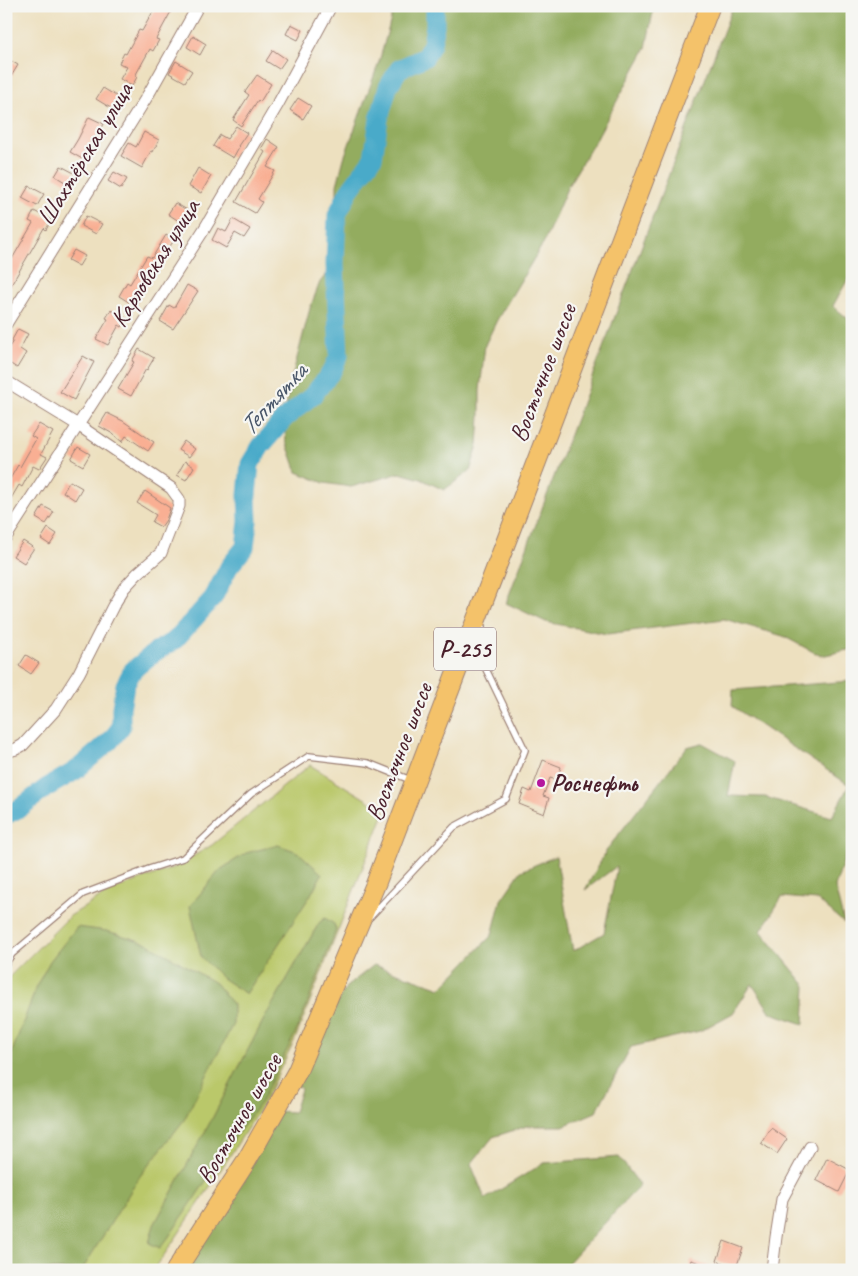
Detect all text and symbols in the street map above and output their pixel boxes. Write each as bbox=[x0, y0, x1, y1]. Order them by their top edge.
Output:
street label: Шахтёрская улица bbox=[30, 75, 141, 231]
street label: Карловская улица bbox=[103, 191, 208, 333]
street label: Восточное шоссе bbox=[502, 298, 585, 446]
water label: Тептятка bbox=[232, 353, 316, 442]
road number: Р-255 bbox=[434, 628, 496, 671]
street label: Восточное шоссе bbox=[358, 677, 441, 825]
place label: Роснефть bbox=[551, 767, 639, 799]
marker: Роснефть bbox=[535, 777, 547, 789]
street label: Восточное шоссе bbox=[189, 1047, 290, 1190]

